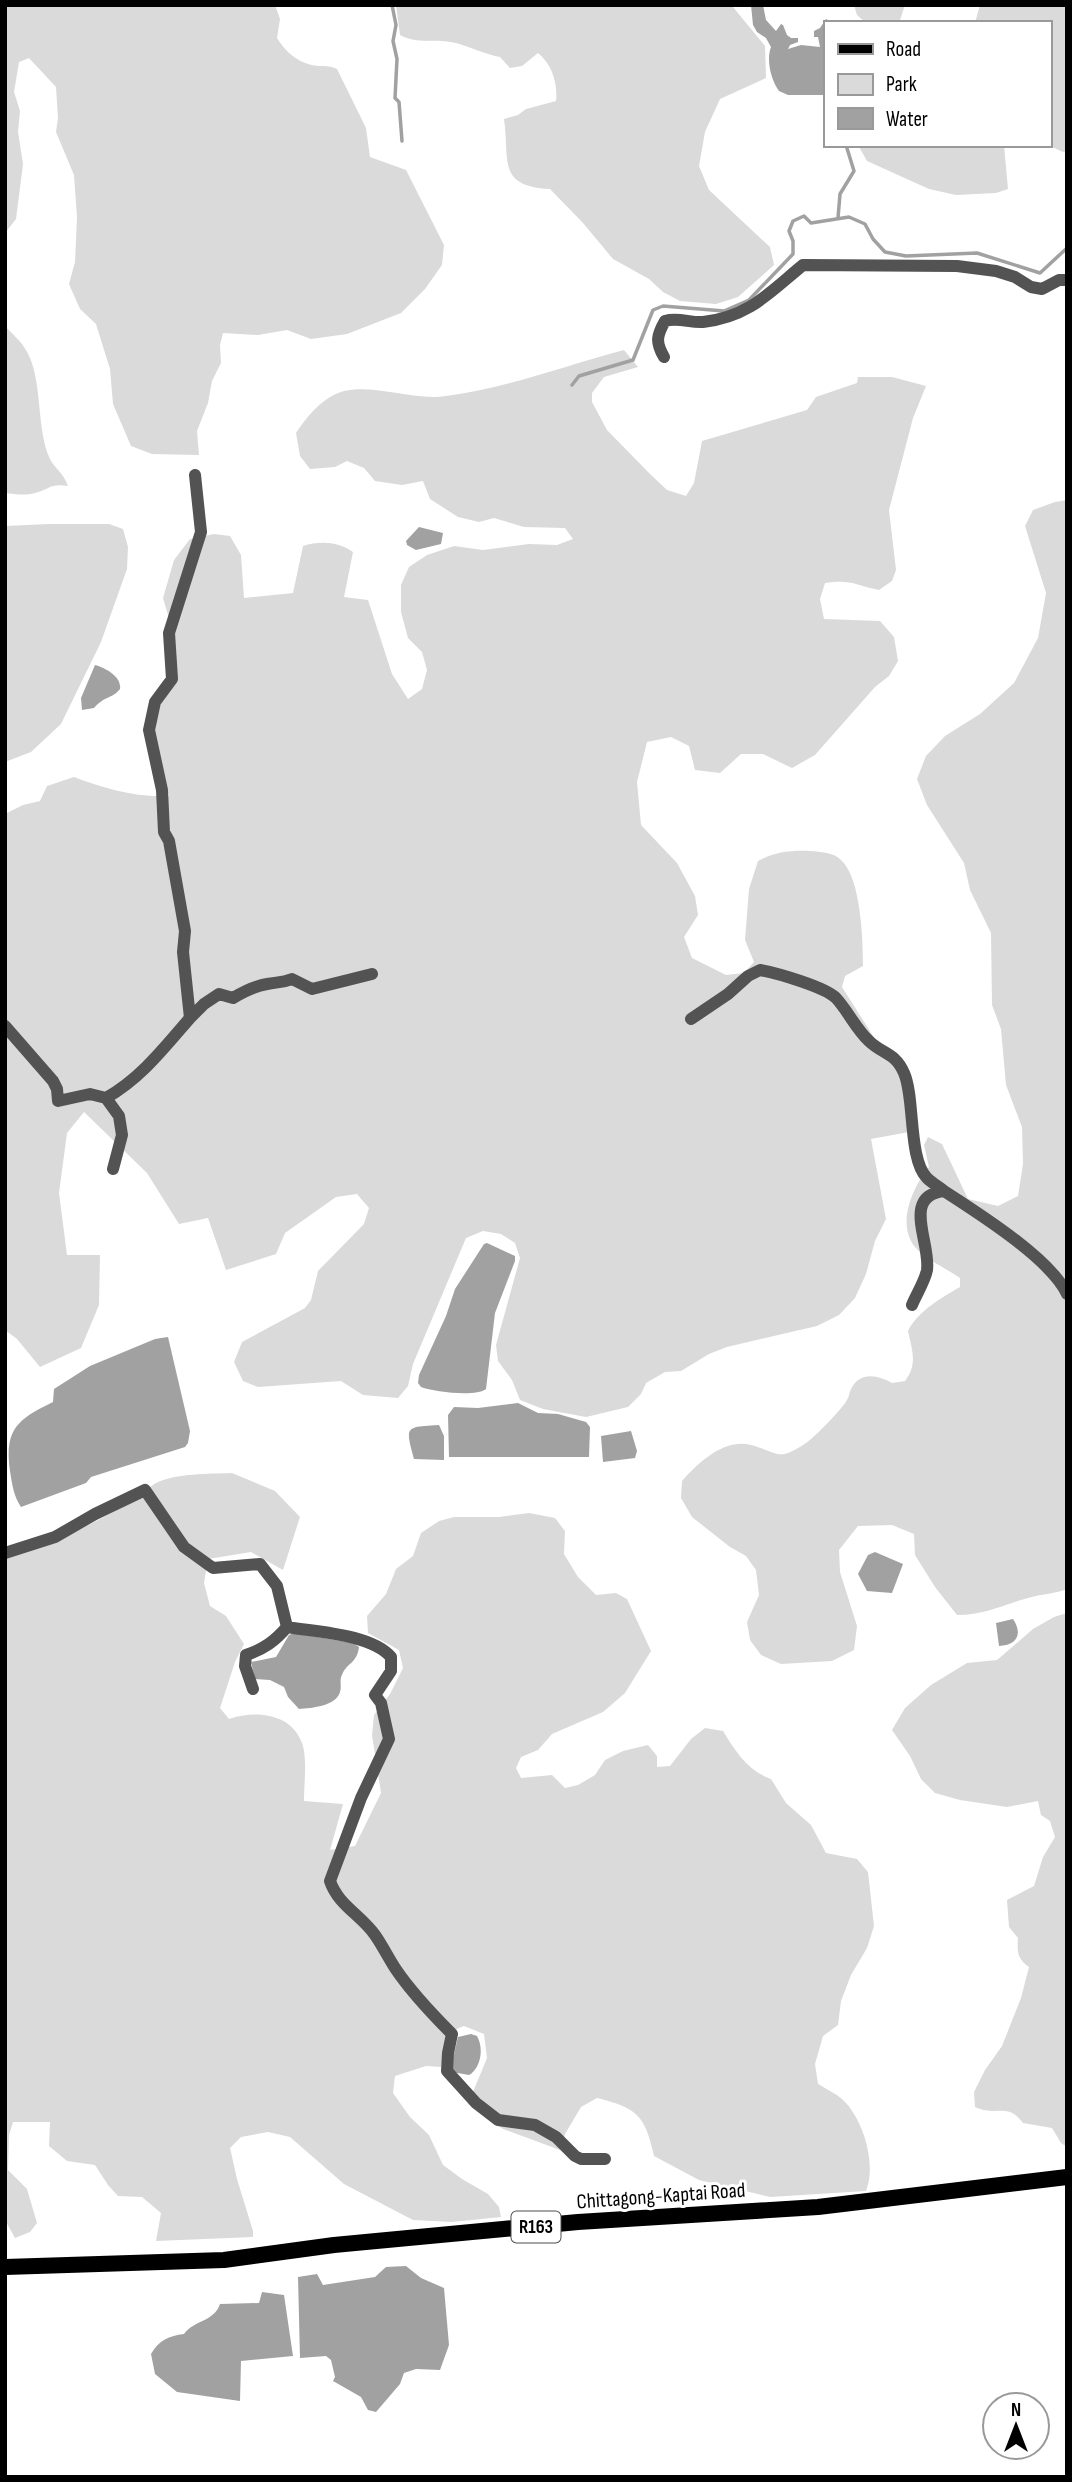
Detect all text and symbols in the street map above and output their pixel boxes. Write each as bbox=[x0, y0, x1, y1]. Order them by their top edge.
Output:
legend bbox=[824, 21, 1051, 147]
text: Road bbox=[886, 37, 921, 62]
text: Park bbox=[886, 72, 917, 97]
text: Water bbox=[886, 107, 928, 132]
street label: Chittagong-Kaptai Road bbox=[576, 2178, 746, 2214]
road number: R163 bbox=[512, 2212, 560, 2242]
north arrow bbox=[981, 2391, 1051, 2461]
text: N bbox=[1011, 2399, 1021, 2422]

